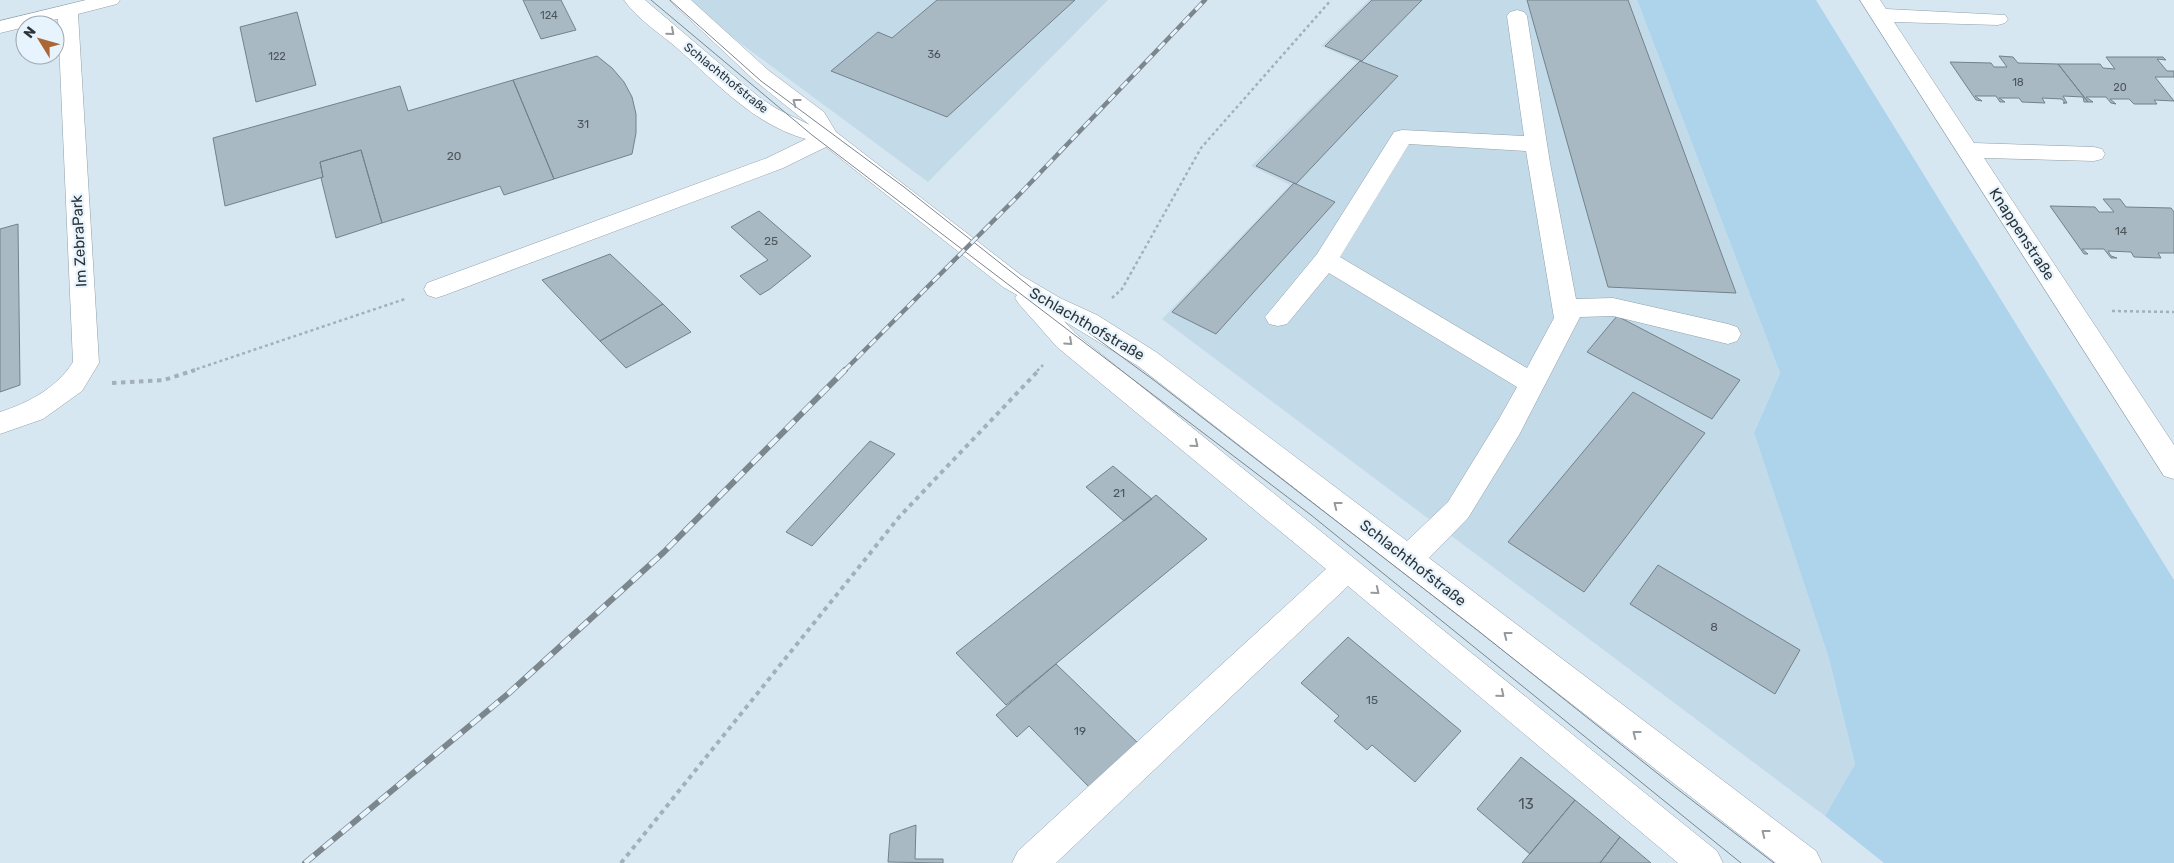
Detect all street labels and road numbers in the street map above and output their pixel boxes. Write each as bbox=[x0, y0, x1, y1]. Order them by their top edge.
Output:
street label: Schlachthofstraße bbox=[681, 40, 771, 116]
street label: Knappenstraße bbox=[1985, 184, 2059, 284]
street label: Im ZebraPark bbox=[68, 194, 90, 288]
street label: Schlachthofstraße bbox=[1026, 284, 1148, 364]
street label: Schlachthofstraße bbox=[1356, 516, 1470, 610]

